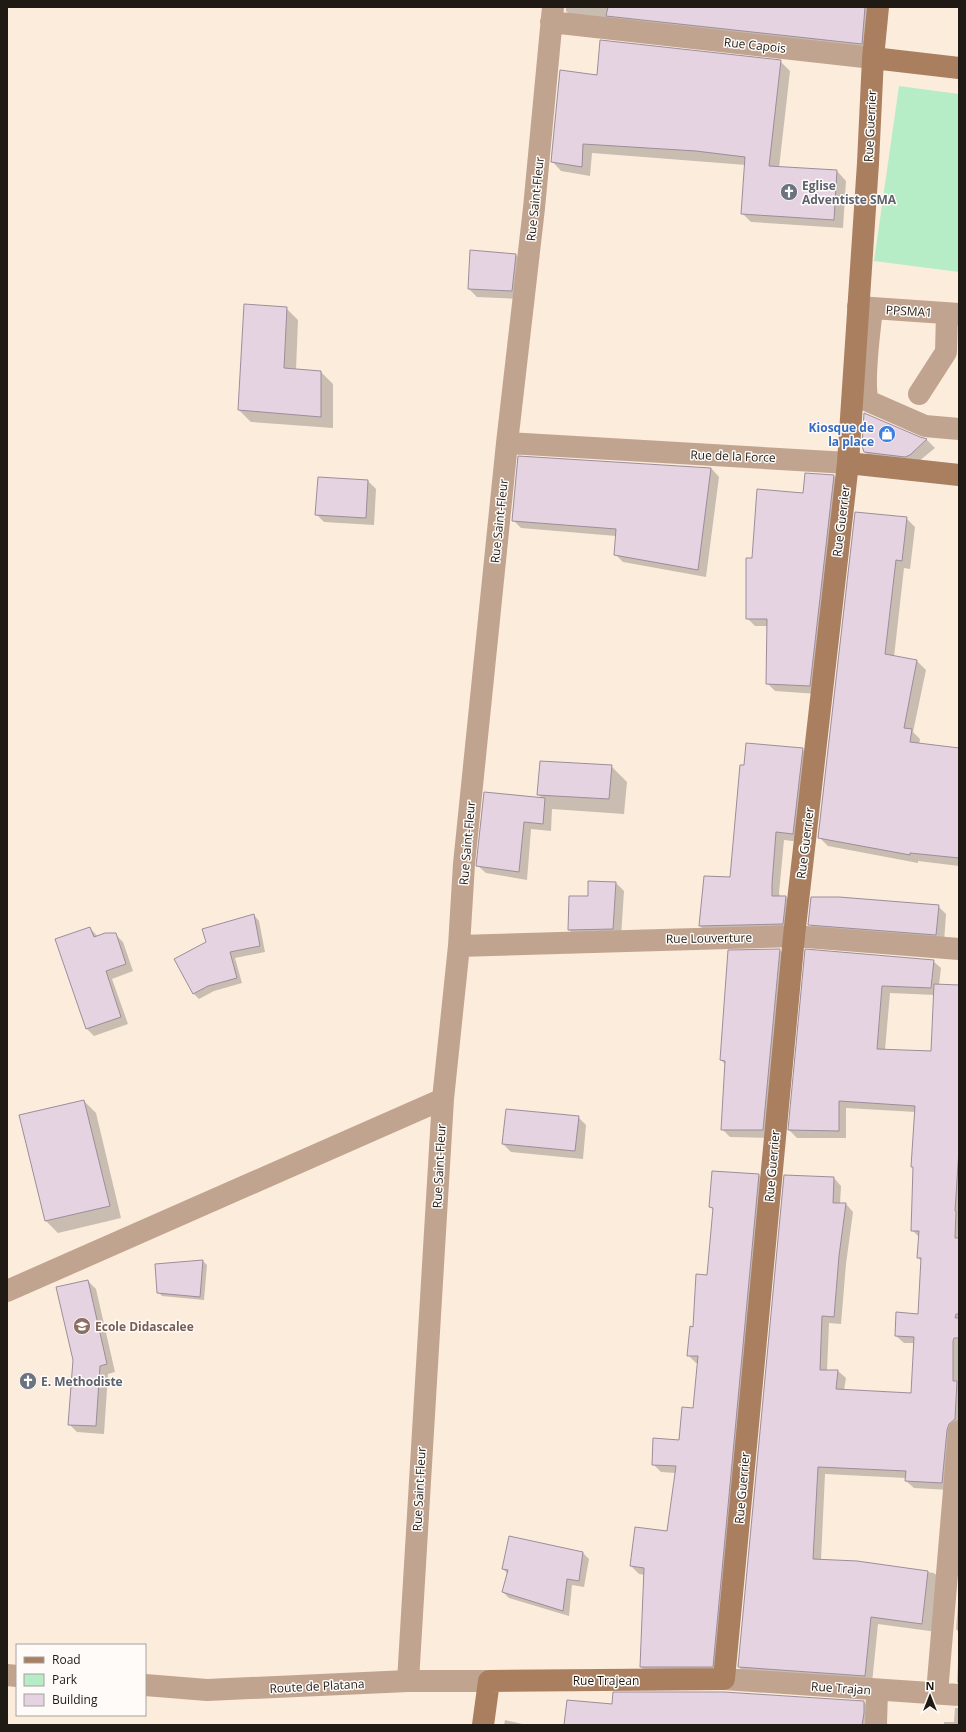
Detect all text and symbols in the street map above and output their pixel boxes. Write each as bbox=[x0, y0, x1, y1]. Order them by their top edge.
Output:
street label: Rue Capois bbox=[723, 33, 787, 57]
street label: Rue Guerrier bbox=[860, 90, 880, 162]
street label: Rue Saint-Fleur bbox=[522, 156, 548, 242]
place label: Eglise Adventiste SMA bbox=[802, 177, 897, 208]
church icon: Eglise Adventiste SMA bbox=[779, 182, 799, 202]
street label: PPSMA1 bbox=[885, 301, 933, 321]
place label: Kiosque de la place bbox=[809, 419, 874, 450]
shop icon: Kiosque de la place bbox=[877, 424, 897, 444]
street label: Rue de la Force bbox=[690, 446, 776, 466]
street label: Rue Saint-Fleur bbox=[486, 478, 512, 564]
street label: Rue Guerrier bbox=[828, 484, 854, 558]
street label: Rue Saint-Fleur bbox=[455, 800, 479, 886]
street label: Rue Guerrier bbox=[792, 806, 818, 880]
street label: Rue Louverture bbox=[666, 929, 753, 947]
street label: Rue Saint-Fleur bbox=[428, 1123, 450, 1209]
street label: Rue Guerrier bbox=[760, 1129, 784, 1203]
school or university icon: Ecole Didascalee bbox=[72, 1316, 92, 1336]
place label: Ecole Didascalee bbox=[95, 1318, 194, 1335]
church icon: E. Methodiste bbox=[18, 1371, 38, 1391]
place label: E. Methodiste bbox=[41, 1373, 123, 1390]
street label: Rue Saint-Fleur bbox=[408, 1446, 430, 1532]
street label: Rue Guerrier bbox=[730, 1451, 754, 1525]
legend bbox=[16, 1644, 146, 1716]
text: Road bbox=[52, 1651, 81, 1668]
text: Park bbox=[52, 1671, 78, 1688]
street label: Rue Trajean bbox=[573, 1672, 639, 1689]
street label: Route de Platana bbox=[269, 1675, 365, 1697]
north arrow bbox=[910, 1676, 950, 1716]
street label: Rue Trajan bbox=[811, 1677, 871, 1699]
text: N bbox=[926, 1678, 934, 1693]
text: Building bbox=[52, 1691, 98, 1708]

